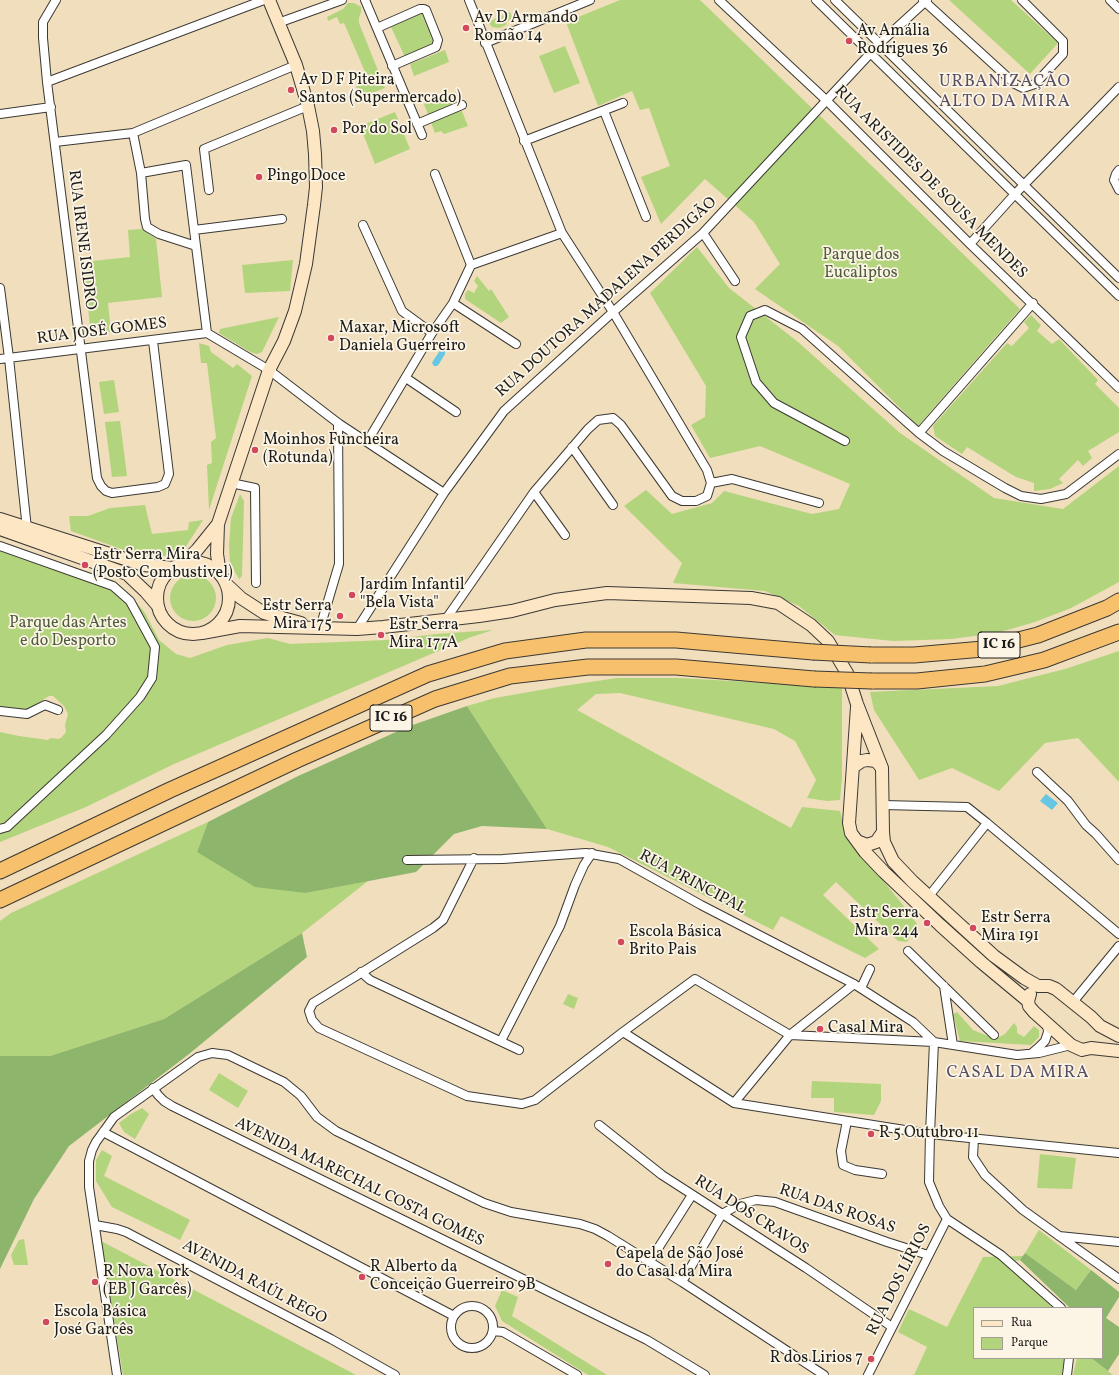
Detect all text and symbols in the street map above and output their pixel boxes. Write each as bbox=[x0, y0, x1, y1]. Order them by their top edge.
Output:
place label: Av D Armando Romão 14 bbox=[474, 9, 578, 47]
place label: Av Amália Rodrigues 36 bbox=[857, 22, 948, 60]
marker: Av D Armando Romão 14 bbox=[461, 23, 471, 33]
marker: Av Amália Rodrigues 36 bbox=[844, 36, 854, 46]
place label: Av D F Piteira Santos (Supermercado) bbox=[299, 71, 461, 109]
district label: URBANIZAÇÃO ALTO DA MIRA bbox=[939, 73, 1071, 113]
street label: RUA ARISTIDES DE SOUSA MENDES bbox=[829, 82, 1031, 284]
marker: Av D F Piteira Santos (Supermercado) bbox=[286, 85, 296, 95]
place label: Por do Sol bbox=[342, 120, 412, 140]
marker: Por do Sol bbox=[329, 125, 339, 135]
place label: Pingo Doce bbox=[267, 167, 345, 187]
street label: RUA IRENE ISIDRO bbox=[63, 169, 99, 311]
marker: Pingo Doce bbox=[254, 172, 264, 182]
street label: RUA DOUTORA MADALENA PERDIGÃO bbox=[493, 194, 721, 402]
park label: Parque dos Eucaliptos bbox=[823, 246, 899, 284]
street label: RUA JOSÉ GOMES bbox=[36, 314, 168, 350]
place label: Maxar, Microsoft Daniela Guerreiro bbox=[339, 319, 466, 357]
marker: Maxar, Microsoft Daniela Guerreiro bbox=[326, 333, 336, 343]
place label: Moinhos Funcheira (Rotunda) bbox=[263, 431, 399, 469]
marker: Moinhos Funcheira (Rotunda) bbox=[250, 445, 260, 455]
place label: Estr Serra Mira (Posto Combustivel) bbox=[93, 546, 233, 584]
marker: Estr Serra Mira (Posto Combustivel) bbox=[80, 560, 90, 570]
place label: Jardim Infantil "Bela Vista" bbox=[360, 576, 465, 614]
marker: Jardim Infantil "Bela Vista" bbox=[347, 590, 357, 600]
place label: Estr Serra Mira 175 bbox=[262, 597, 332, 635]
marker: Estr Serra Mira 175 bbox=[335, 611, 345, 621]
park label: Parque das Artes e do Desporto bbox=[9, 614, 127, 652]
place label: Estr Serra Mira 177A bbox=[389, 616, 459, 654]
marker: Estr Serra Mira 177A bbox=[376, 630, 386, 640]
road number: IC 16 bbox=[978, 632, 1020, 658]
road number: IC 16 bbox=[370, 705, 412, 731]
street label: RUA PRINCIPAL bbox=[635, 847, 749, 919]
place label: Estr Serra Mira 244 bbox=[849, 904, 919, 942]
place label: Estr Serra Mira 191 bbox=[981, 909, 1051, 947]
marker: Estr Serra Mira 244 bbox=[922, 918, 932, 928]
place label: Escola Básica Brito Pais bbox=[629, 923, 722, 961]
marker: Estr Serra Mira 191 bbox=[968, 923, 978, 933]
marker: Escola Básica Brito Pais bbox=[616, 937, 626, 947]
place label: Casal Mira bbox=[828, 1019, 904, 1039]
marker: Casal Mira bbox=[815, 1024, 825, 1034]
district label: CASAL DA MIRA bbox=[947, 1064, 1089, 1084]
street label: AVENIDA MARECHAL COSTA GOMES bbox=[231, 1114, 487, 1252]
place label: R 5 Outubro 11 bbox=[879, 1124, 979, 1144]
marker: R 5 Outubro 11 bbox=[866, 1129, 876, 1139]
street label: RUA DOS CRAVOS bbox=[690, 1172, 812, 1260]
street label: RUA DAS ROSAS bbox=[776, 1181, 898, 1239]
street label: RUA DOS LÍRIOS bbox=[864, 1221, 936, 1339]
street label: AVENIDA RAÚL REGO bbox=[178, 1237, 330, 1329]
place label: Capela de São José do Casal da Mira bbox=[616, 1245, 744, 1283]
place label: R Alberto da Conceição Guerreiro 9B bbox=[370, 1258, 536, 1296]
marker: Capela de São José do Casal da Mira bbox=[603, 1259, 613, 1269]
place label: R Nova York (EB J Garcês) bbox=[103, 1263, 192, 1301]
marker: R Alberto da Conceição Guerreiro 9B bbox=[357, 1272, 367, 1282]
marker: R Nova York (EB J Garcês) bbox=[90, 1277, 100, 1287]
place label: Escola Básica José Garcês bbox=[54, 1303, 147, 1341]
legend bbox=[973, 1307, 1103, 1359]
text: Rua bbox=[1011, 1315, 1032, 1331]
marker: Escola Básica José Garcês bbox=[41, 1317, 51, 1327]
text: Parque bbox=[1011, 1335, 1048, 1351]
place label: R dos Lirios 7 bbox=[770, 1349, 863, 1369]
marker: R dos Lirios 7 bbox=[866, 1354, 876, 1364]

